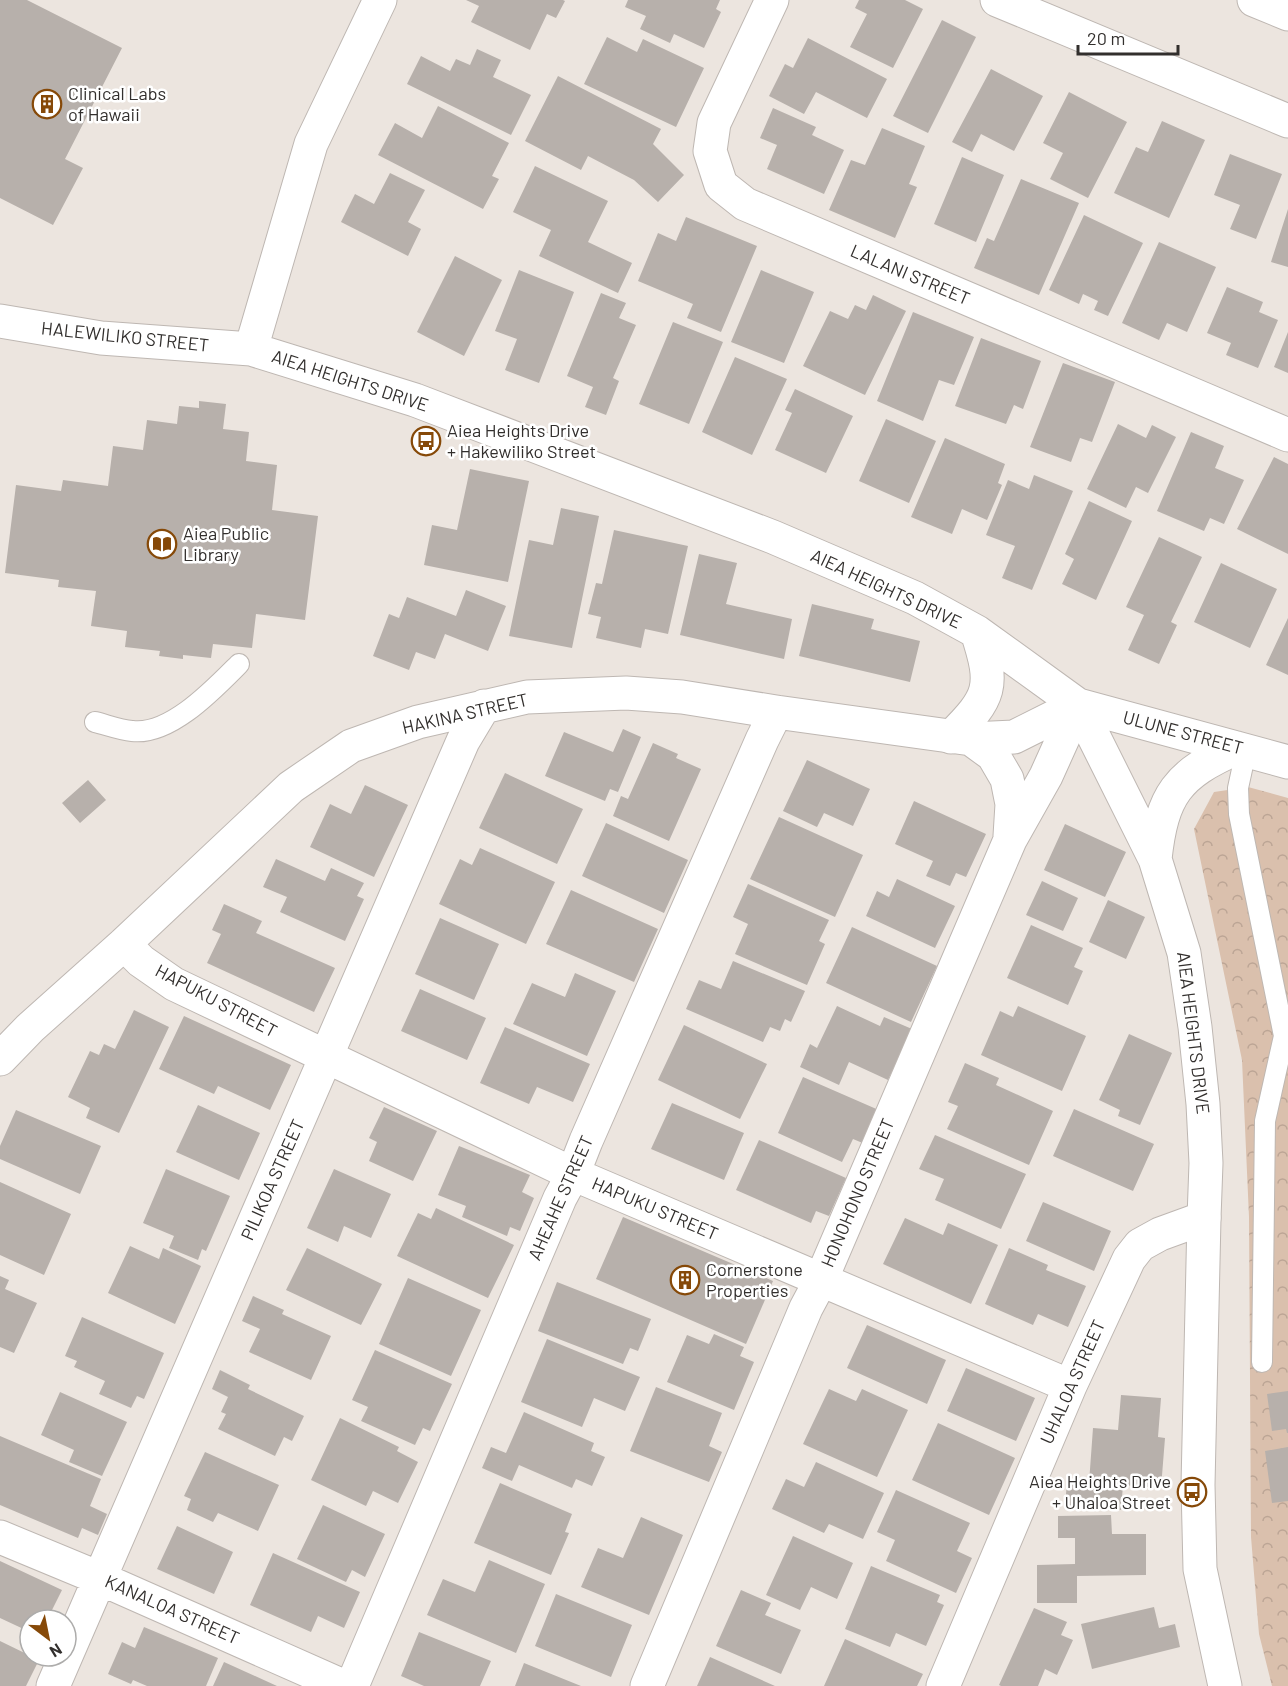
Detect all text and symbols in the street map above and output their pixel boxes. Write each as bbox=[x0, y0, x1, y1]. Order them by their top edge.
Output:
scale bar bbox=[1078, 18, 1178, 56]
text: 20 m bbox=[1087, 27, 1125, 49]
place label: Clinical Labs of Hawaii bbox=[68, 82, 166, 125]
building icon: Clinical Labs of Hawaii bbox=[31, 88, 63, 120]
street label: LALANI STREET bbox=[847, 239, 973, 309]
street label: HALEWILIKO STREET bbox=[40, 316, 210, 356]
street label: AIEA HEIGHTS DRIVE bbox=[269, 344, 431, 416]
place label: Aiea Heights Drive + Hakewiliko Street bbox=[447, 419, 596, 462]
bus stop icon: Aiea Heights Drive + Hakewiliko Street bbox=[410, 425, 442, 457]
place label: Aiea Public Library bbox=[183, 522, 269, 565]
library icon: Aiea Public Library bbox=[146, 528, 178, 560]
street label: AIEA HEIGHTS DRIVE bbox=[808, 544, 965, 633]
street label: HAKINA STREET bbox=[400, 688, 530, 738]
street label: ULUNE STREET bbox=[1121, 705, 1246, 759]
street label: AIEA HEIGHTS DRIVE bbox=[1173, 950, 1215, 1115]
street label: HAPUKU STREET bbox=[152, 959, 281, 1041]
street label: HONOHONO STREET bbox=[816, 1115, 898, 1270]
street label: PILIKOA STREET bbox=[236, 1116, 309, 1243]
street label: AHEAHE STREET bbox=[523, 1132, 597, 1263]
street label: HAPUKU STREET bbox=[589, 1172, 722, 1245]
place label: Cornerstone Properties bbox=[706, 1258, 803, 1301]
building icon: Cornerstone Properties bbox=[669, 1264, 701, 1296]
street label: UHALOA STREET bbox=[1035, 1316, 1109, 1447]
place label: Aiea Heights Drive + Uhaloa Street bbox=[1029, 1470, 1171, 1513]
bus stop icon: Aiea Heights Drive + Uhaloa Street bbox=[1176, 1476, 1208, 1508]
street label: KANALOA STREET bbox=[102, 1570, 243, 1649]
north arrow bbox=[18, 1608, 78, 1668]
text: N bbox=[47, 1640, 66, 1662]

